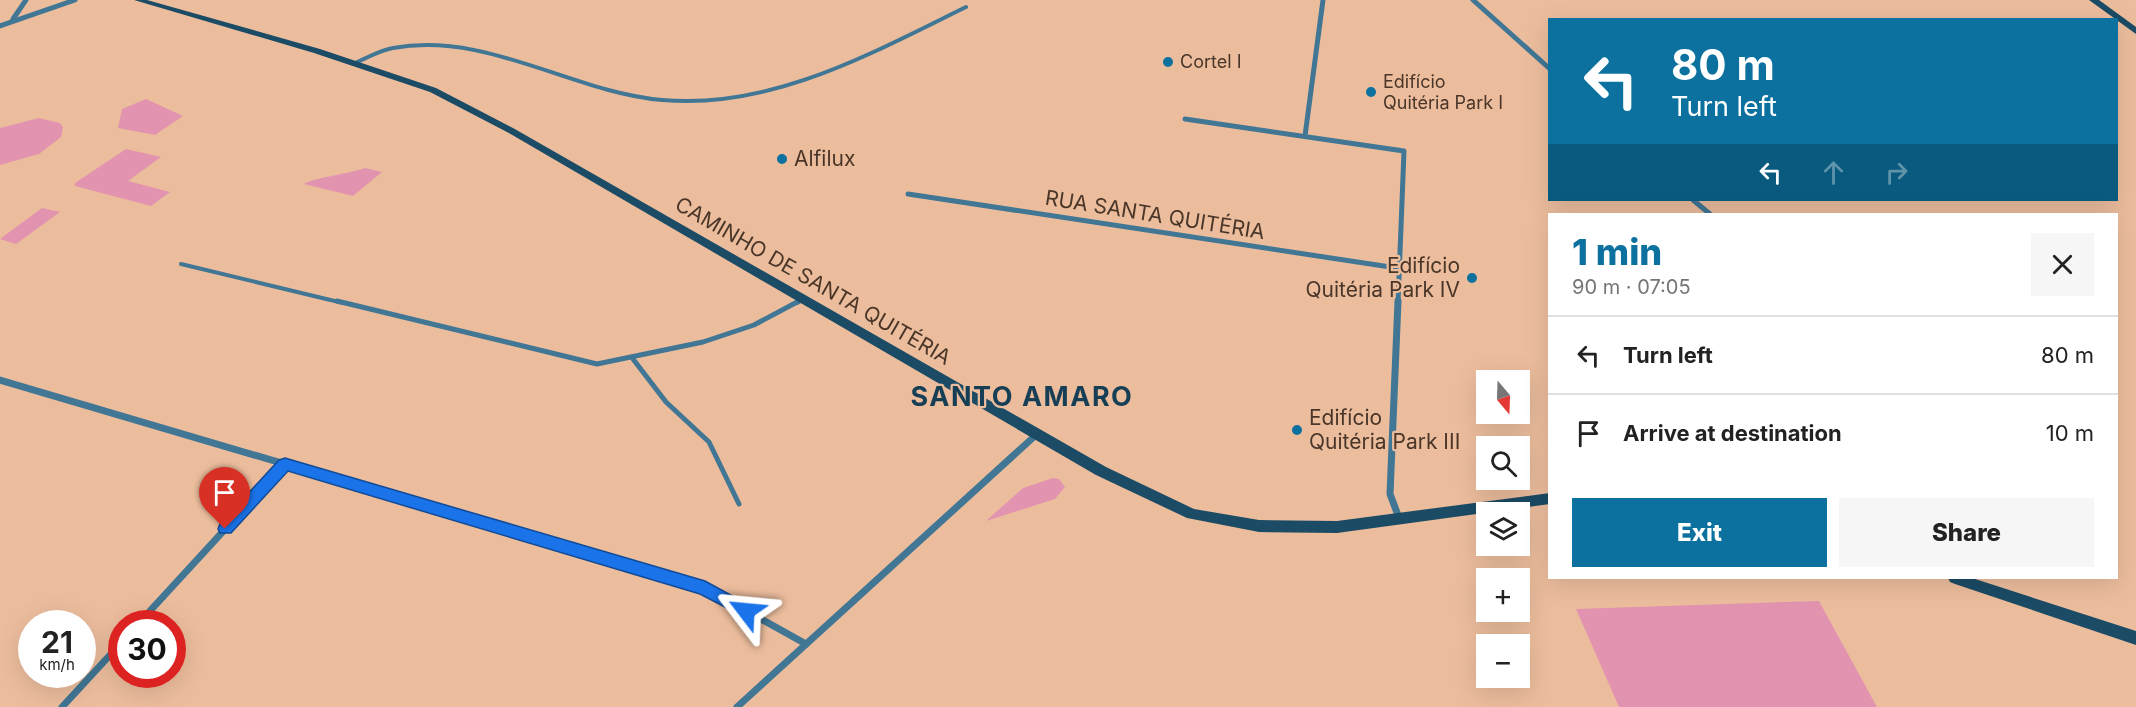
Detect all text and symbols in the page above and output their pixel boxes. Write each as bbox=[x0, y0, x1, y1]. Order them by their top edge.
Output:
text: 80 m bbox=[1671, 39, 1775, 90]
icon: left bbox=[1572, 42, 1650, 120]
place label: Cortel I bbox=[1180, 51, 1241, 72]
marker: Cortel I bbox=[1161, 55, 1175, 69]
place label: Edifício Quitéria Park I bbox=[1383, 71, 1503, 113]
marker: Edifício Quitéria Park I bbox=[1364, 85, 1378, 99]
text: Turn left bbox=[1671, 90, 1777, 123]
place label: Alfilux bbox=[794, 146, 855, 171]
marker: Alfilux bbox=[775, 152, 789, 166]
icon: left bbox=[1754, 156, 1787, 189]
icon: ahead bbox=[1817, 156, 1850, 189]
icon: right bbox=[1880, 156, 1913, 189]
street label: RUA SANTA QUITÉRIA bbox=[1043, 184, 1267, 244]
street label: CAMINHO DE SANTA QUITÉRIA bbox=[671, 190, 956, 370]
text: 1 min bbox=[1572, 230, 1662, 274]
button: close bbox=[2031, 233, 2094, 296]
place label: Edifício Quitéria Park IV bbox=[1306, 253, 1460, 302]
marker: Edifício Quitéria Park IV bbox=[1465, 271, 1479, 285]
text: 90 m · 07:05 bbox=[1572, 275, 1691, 299]
icon: left bbox=[1572, 339, 1605, 372]
text: Turn left bbox=[1623, 342, 1713, 368]
text: 80 m bbox=[2041, 342, 2094, 368]
north arrow bbox=[1476, 370, 1530, 424]
map controls bbox=[1476, 370, 1530, 688]
district label: SANTO AMARO bbox=[911, 380, 1133, 413]
place label: Edifício Quitéria Park III bbox=[1309, 405, 1460, 454]
icon: arrive bbox=[1572, 417, 1605, 450]
text: Arrive at destination bbox=[1623, 420, 1842, 446]
text: 10 m bbox=[2046, 420, 2094, 446]
marker: Edifício Quitéria Park III bbox=[1290, 423, 1304, 437]
button: search bbox=[1476, 436, 1530, 490]
pin bbox=[199, 467, 250, 529]
icon: arrive bbox=[208, 476, 241, 509]
button: Exit bbox=[1572, 498, 1827, 567]
button: Share bbox=[1839, 498, 2094, 567]
button: layers bbox=[1476, 502, 1530, 556]
button: + bbox=[1476, 568, 1530, 622]
position arrow bbox=[714, 579, 778, 643]
speed limit sign: 30 bbox=[108, 610, 186, 688]
text: 21 bbox=[41, 624, 73, 660]
button: − bbox=[1476, 634, 1530, 688]
text: km/h bbox=[39, 655, 75, 674]

